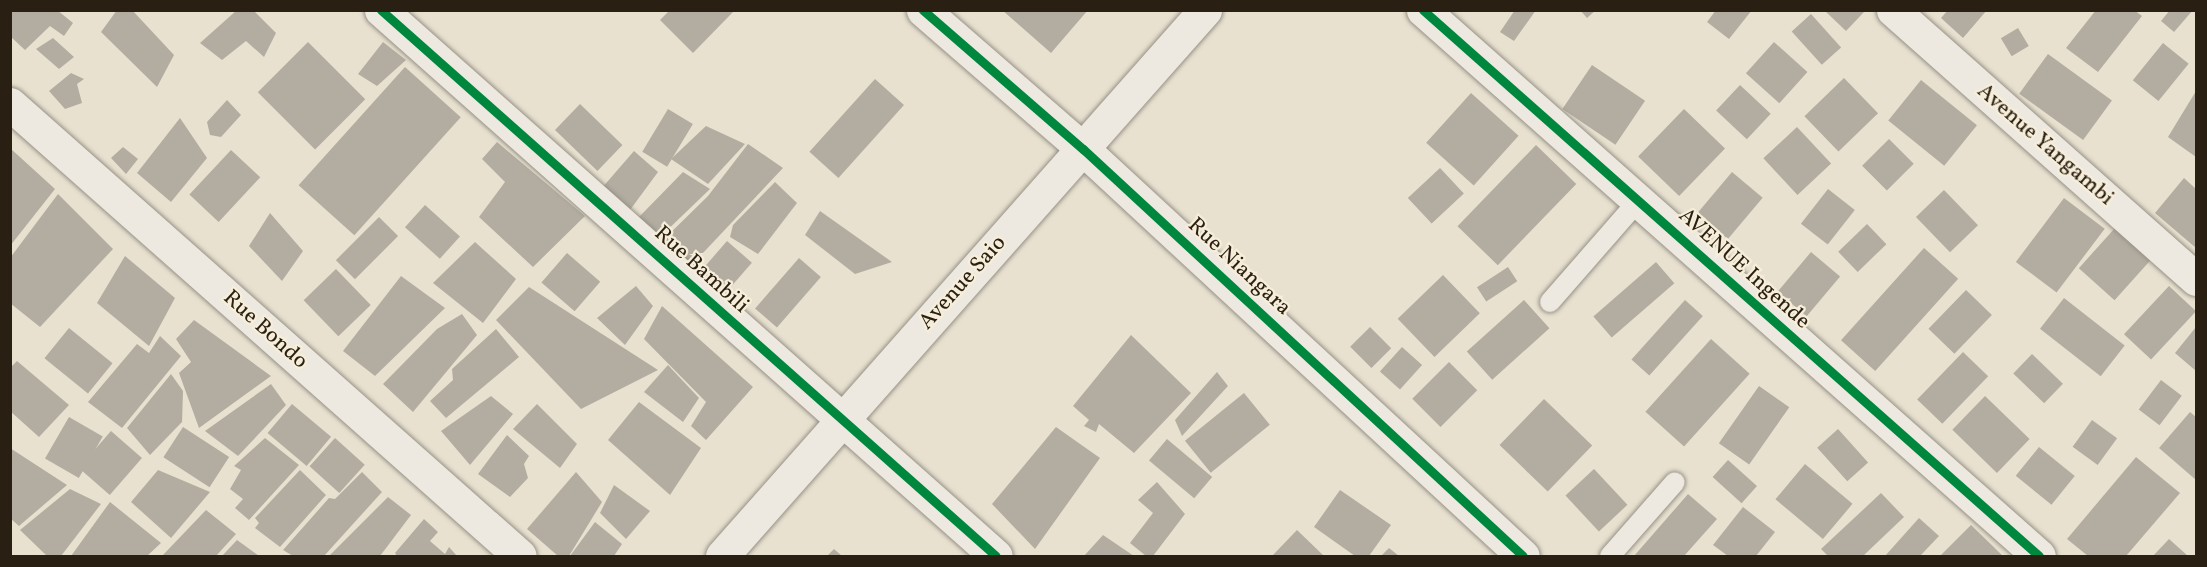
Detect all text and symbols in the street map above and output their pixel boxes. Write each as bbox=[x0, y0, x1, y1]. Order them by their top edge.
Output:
street label: Avenue Yangambi bbox=[1971, 78, 2119, 212]
street label: AVENUE Ingende bbox=[1673, 203, 1815, 335]
street label: Rue Niangara bbox=[1182, 212, 1296, 322]
street label: Rue Bambili bbox=[648, 221, 754, 319]
street label: Avenue Saio bbox=[914, 230, 1012, 336]
street label: Rue Bondo bbox=[217, 285, 313, 375]

